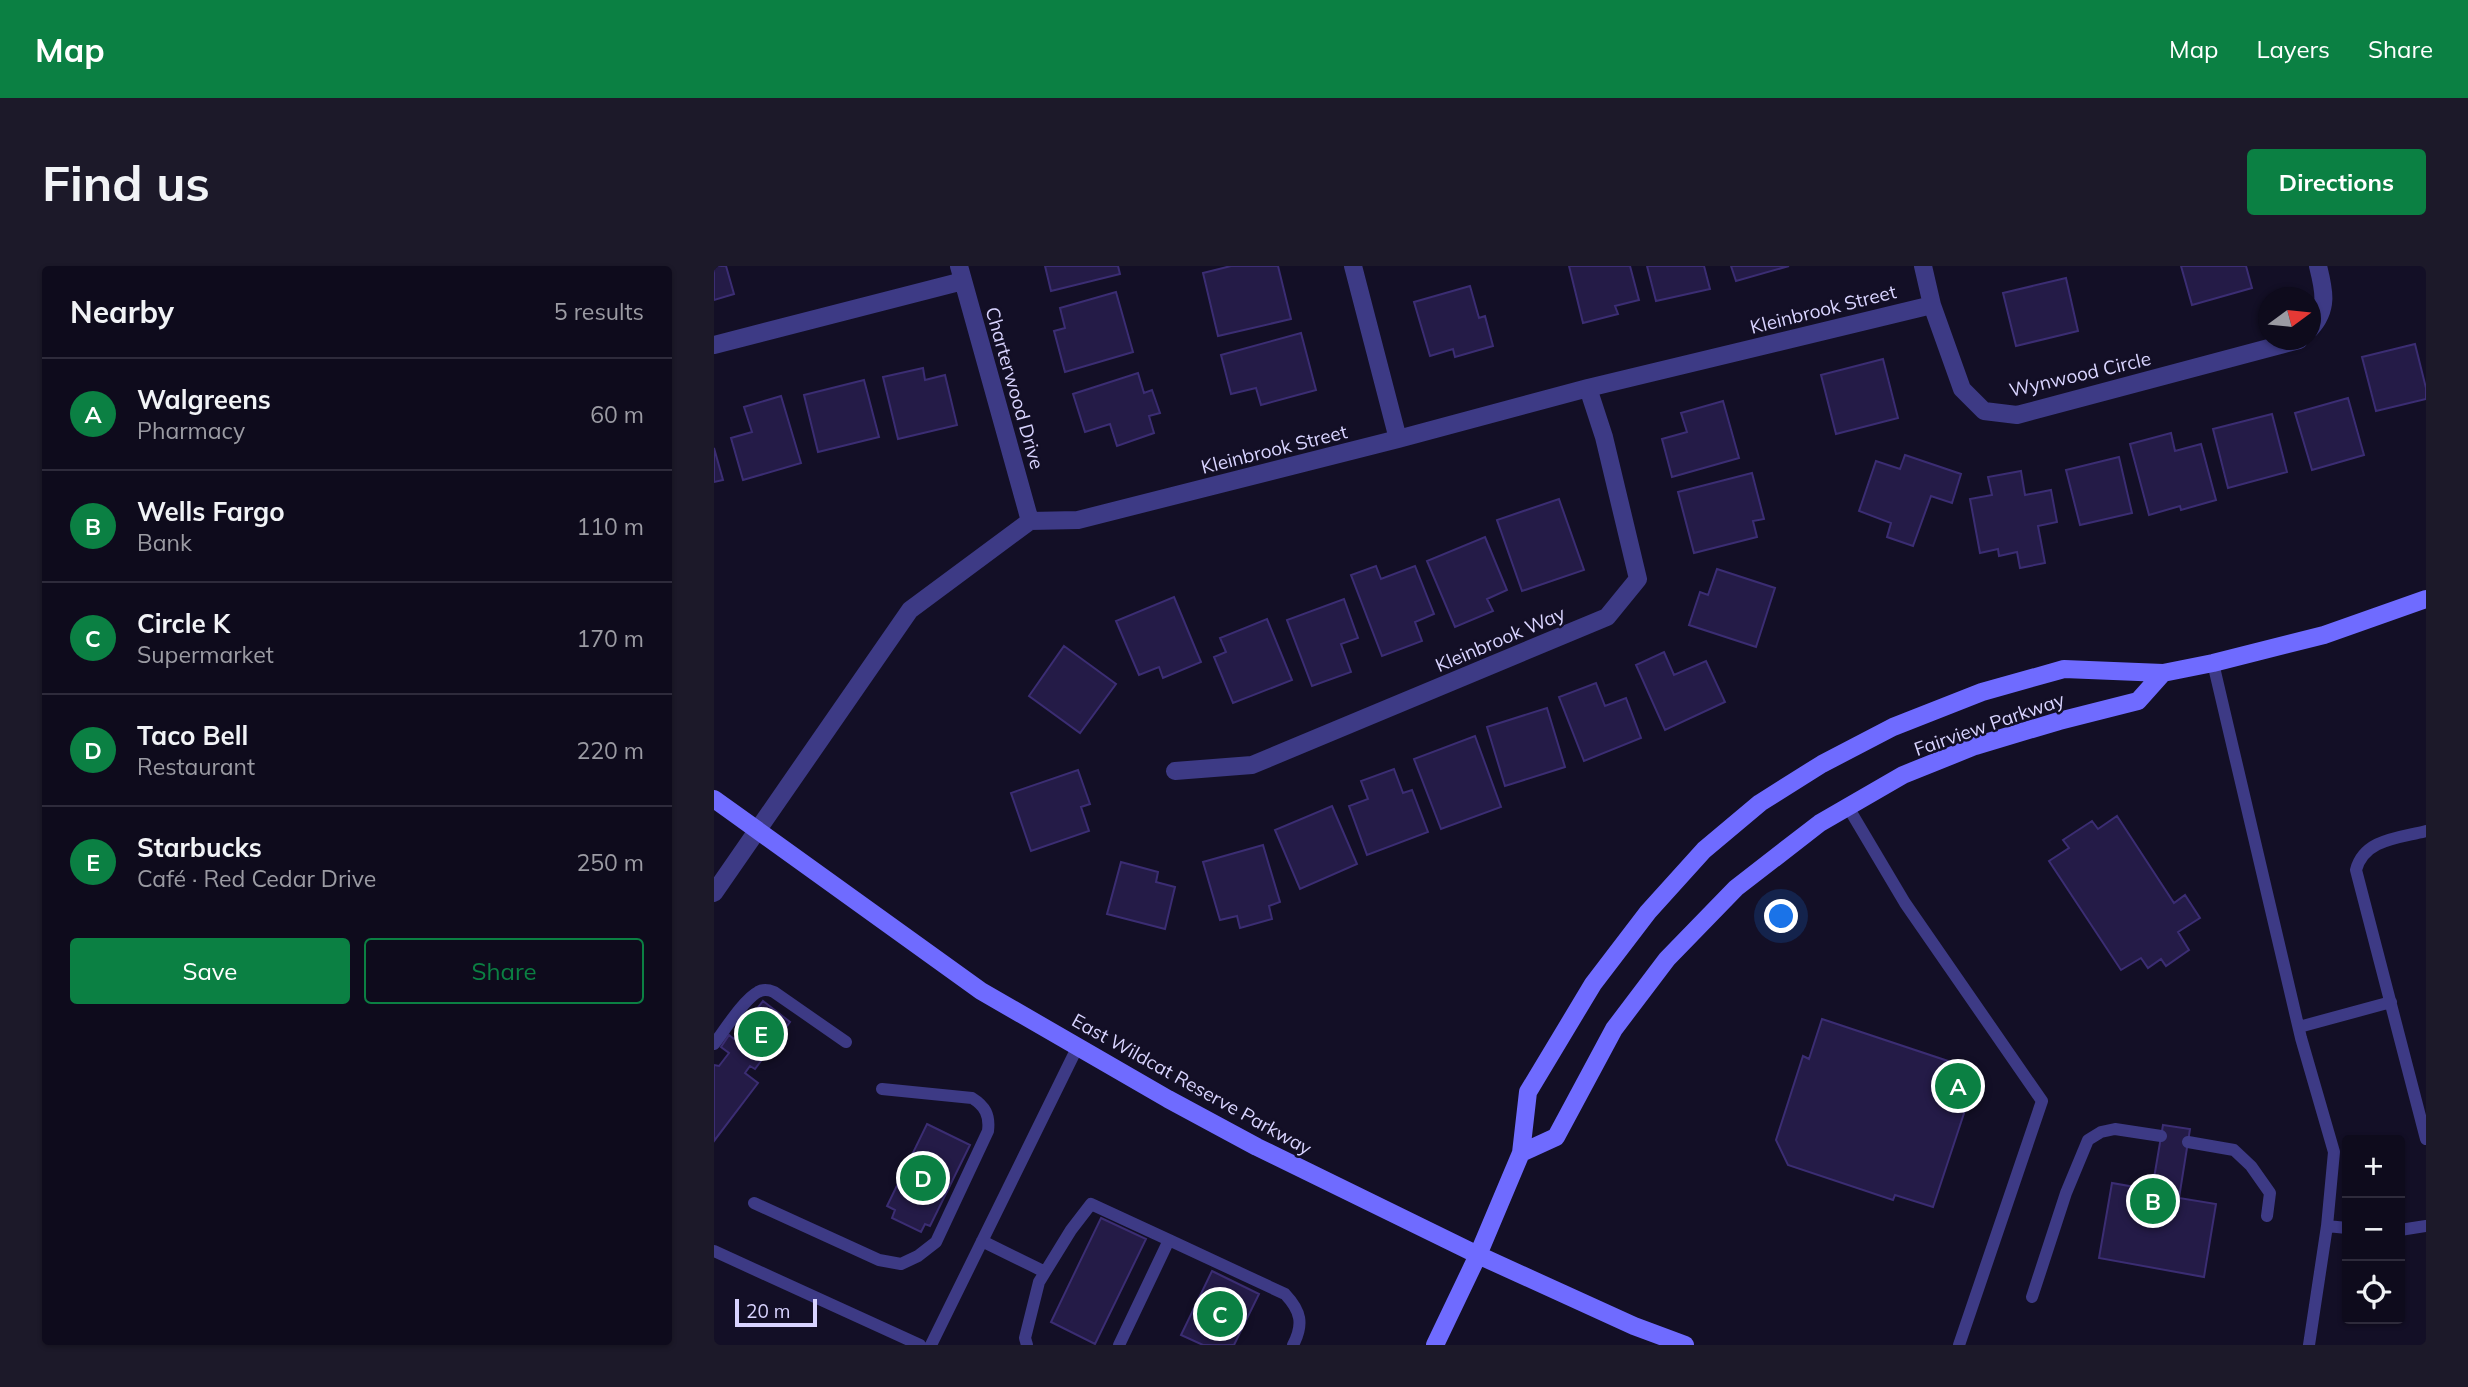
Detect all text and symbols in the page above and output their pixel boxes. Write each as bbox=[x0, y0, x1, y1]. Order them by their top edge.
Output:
text: Map bbox=[35, 29, 105, 70]
text: Map bbox=[2169, 34, 2218, 64]
text: Layers bbox=[2256, 34, 2330, 64]
text: Share bbox=[2368, 34, 2433, 64]
button: Directions bbox=[2247, 149, 2426, 215]
text: Find us bbox=[42, 152, 210, 213]
street label: Kleinbrook Street bbox=[1747, 279, 1899, 339]
north arrow bbox=[2258, 287, 2321, 350]
text: Nearby bbox=[70, 293, 174, 331]
text: 5 results bbox=[554, 297, 644, 326]
street label: Charterwood Drive bbox=[980, 304, 1050, 472]
street label: Wynwood Circle bbox=[2007, 346, 2153, 402]
text: Walgreens bbox=[137, 383, 271, 416]
text: A bbox=[84, 400, 102, 429]
text: 60 m bbox=[590, 400, 644, 429]
text: Pharmacy bbox=[137, 416, 245, 445]
street label: Kleinbrook Street bbox=[1198, 419, 1350, 479]
text: Wells Fargo bbox=[137, 495, 285, 528]
text: B bbox=[85, 512, 101, 541]
text: 110 m bbox=[576, 512, 644, 541]
text: Bank bbox=[137, 528, 192, 557]
street label: Kleinbrook Way bbox=[1432, 601, 1568, 677]
text: Circle K bbox=[137, 607, 230, 640]
text: C bbox=[85, 624, 101, 653]
text: 170 m bbox=[576, 624, 644, 653]
text: Supermarket bbox=[137, 640, 274, 669]
street label: Fairview Parkway bbox=[1911, 687, 2067, 761]
text: Taco Bell bbox=[137, 719, 248, 752]
text: D bbox=[84, 736, 102, 765]
text: 220 m bbox=[576, 736, 644, 765]
text: Restaurant bbox=[137, 752, 255, 781]
text: Starbucks bbox=[137, 831, 262, 864]
text: E bbox=[86, 848, 100, 877]
text: 250 m bbox=[576, 848, 644, 877]
text: Café · Red Cedar Drive bbox=[137, 864, 376, 893]
your location bbox=[1764, 899, 1798, 933]
button: Save bbox=[70, 938, 350, 1004]
button: Share bbox=[364, 938, 644, 1004]
pin: E bbox=[738, 1008, 784, 1060]
street label: East Wildcat Reserve Parkway bbox=[1068, 1008, 1316, 1160]
pin: A bbox=[1935, 1060, 1981, 1112]
map controls bbox=[2342, 1135, 2405, 1324]
button: + bbox=[2342, 1135, 2405, 1198]
pin: D bbox=[900, 1152, 946, 1204]
pin: B bbox=[2130, 1175, 2176, 1227]
button: − bbox=[2342, 1198, 2405, 1261]
button: locate bbox=[2342, 1261, 2405, 1324]
pin: C bbox=[1197, 1288, 1243, 1340]
scale bar bbox=[735, 1296, 817, 1328]
text: 20 m bbox=[746, 1299, 790, 1323]

